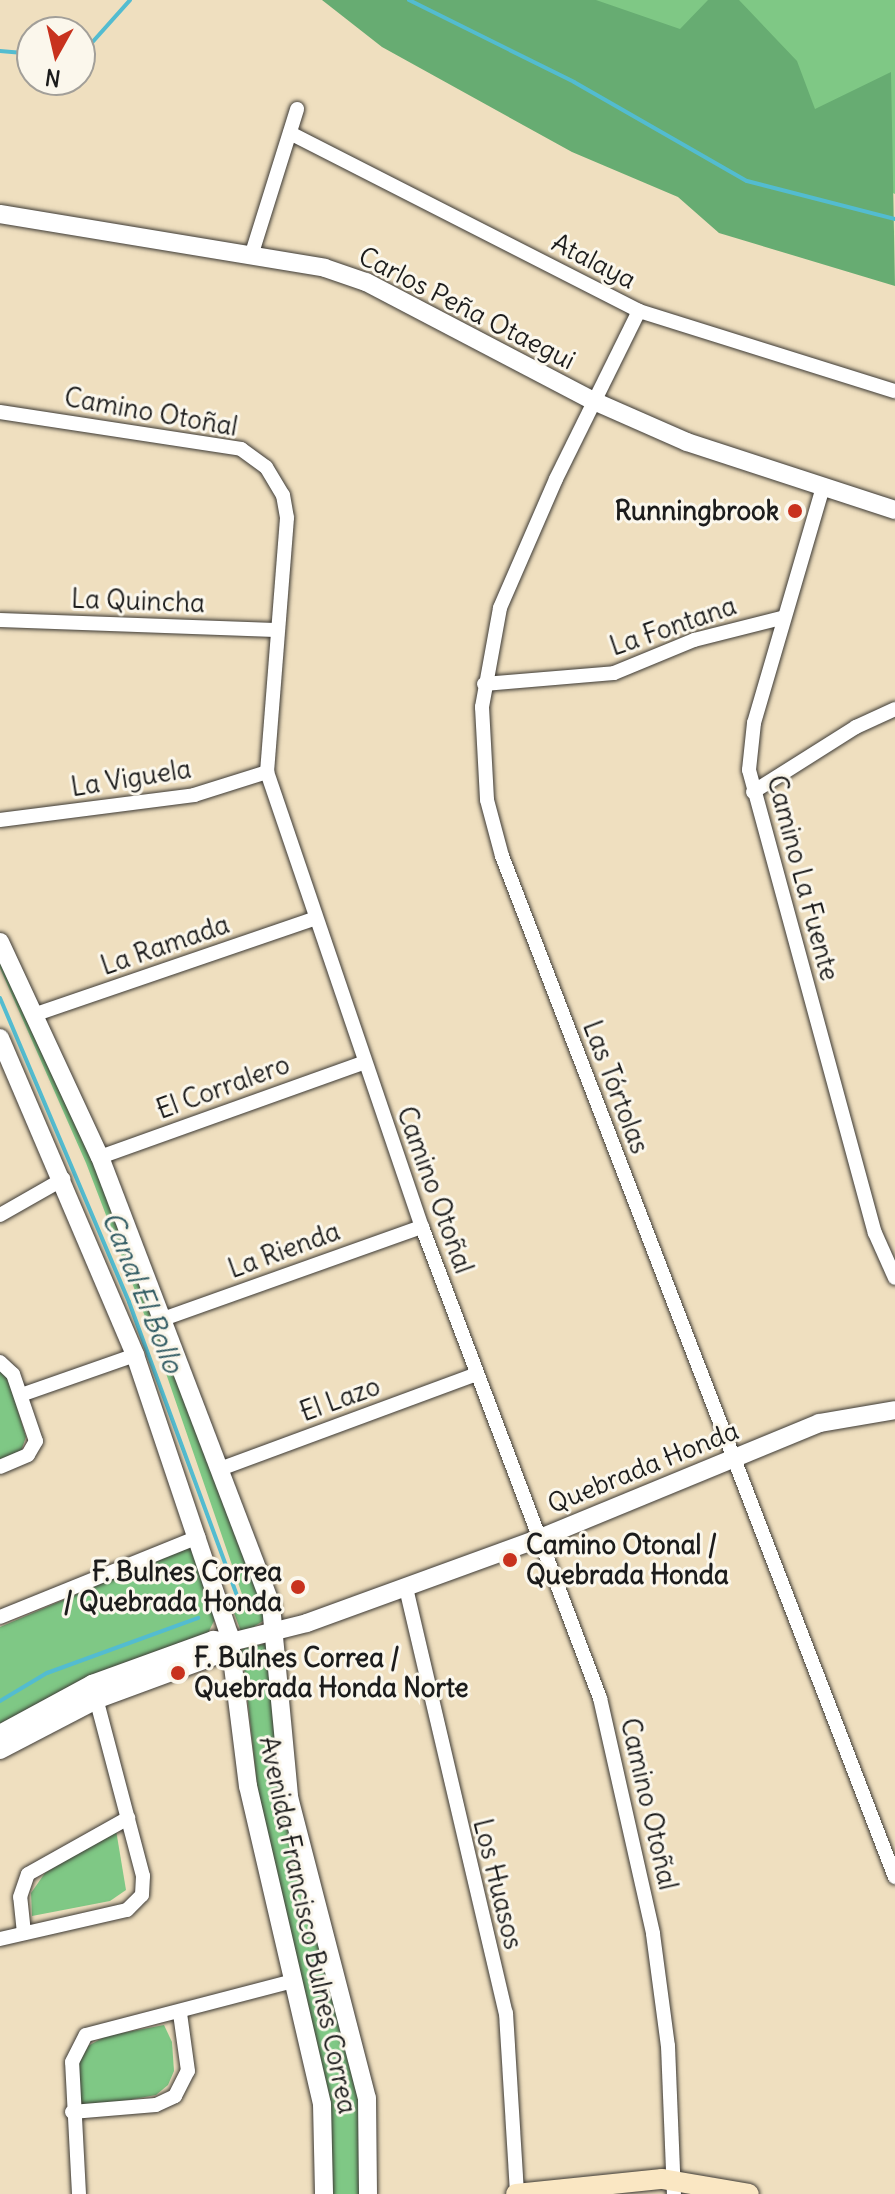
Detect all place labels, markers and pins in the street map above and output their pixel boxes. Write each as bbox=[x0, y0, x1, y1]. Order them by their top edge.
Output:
place label: Runningbrook bbox=[615, 495, 779, 527]
marker: Runningbrook bbox=[786, 502, 804, 520]
place label: Camino Otonal / Quebrada Honda bbox=[526, 1529, 729, 1590]
marker: Camino Otonal / Quebrada Honda bbox=[501, 1551, 519, 1569]
place label: F. Bulnes Correa / Quebrada Honda bbox=[63, 1556, 282, 1618]
marker: F. Bulnes Correa / Quebrada Honda bbox=[289, 1578, 307, 1596]
place label: F. Bulnes Correa / Quebrada Honda Norte bbox=[194, 1642, 469, 1704]
marker: F. Bulnes Correa / Quebrada Honda Norte bbox=[169, 1664, 187, 1682]

